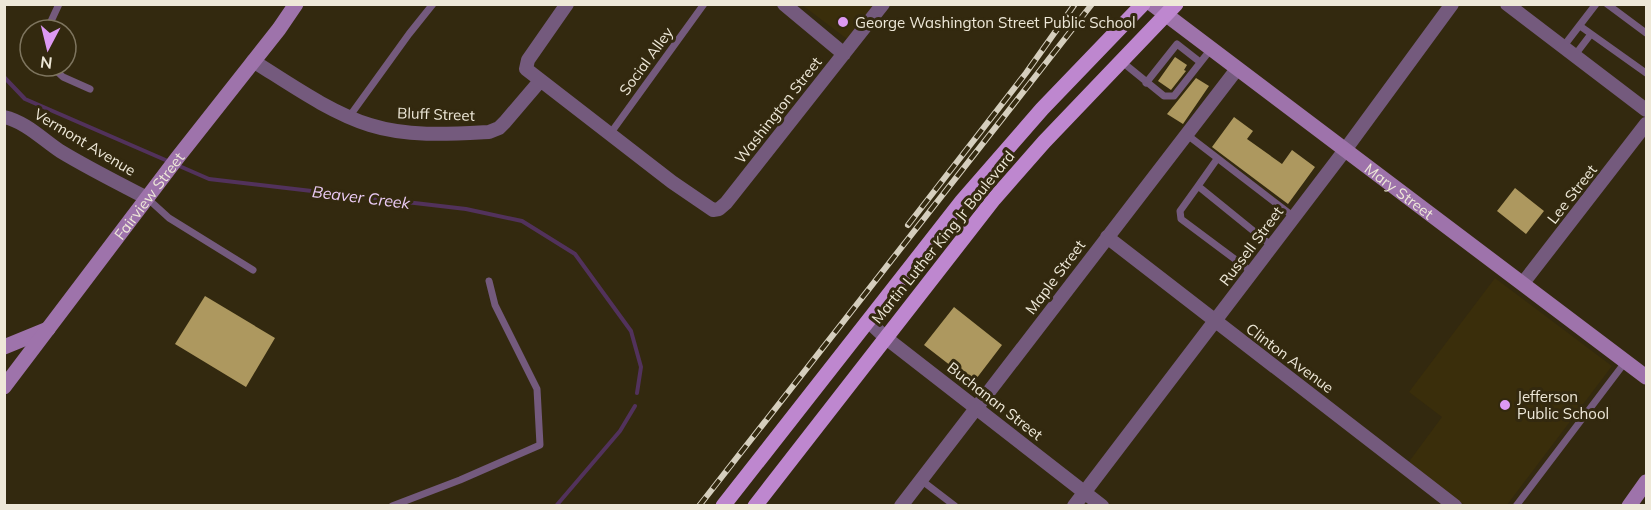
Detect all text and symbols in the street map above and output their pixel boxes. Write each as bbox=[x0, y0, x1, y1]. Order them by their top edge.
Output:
place label: George Washington Street Public School bbox=[855, 13, 1136, 32]
marker: George Washington Street Public School bbox=[836, 15, 850, 29]
north arrow bbox=[18, 18, 78, 78]
street label: Social Alley bbox=[615, 23, 677, 99]
text: N bbox=[39, 52, 53, 74]
street label: Washington Street bbox=[730, 53, 826, 167]
street label: Bluff Street bbox=[397, 103, 475, 125]
street label: Vermont Avenue bbox=[31, 104, 139, 180]
street label: Martin Luther King Jr Boulevard bbox=[867, 147, 1019, 327]
street label: Fairview Street bbox=[110, 148, 188, 243]
street label: Mary Street bbox=[1361, 159, 1438, 223]
street label: Lee Street bbox=[1543, 161, 1601, 227]
water label: Beaver Creek bbox=[311, 181, 412, 213]
street label: Russell Street bbox=[1215, 202, 1287, 290]
street label: Maple Street bbox=[1021, 236, 1089, 318]
street label: Clinton Avenue bbox=[1242, 319, 1338, 397]
street label: Buchanan Street bbox=[943, 358, 1047, 444]
place label: Jefferson Public School bbox=[1517, 387, 1609, 423]
marker: Jefferson Public School bbox=[1498, 398, 1512, 412]

